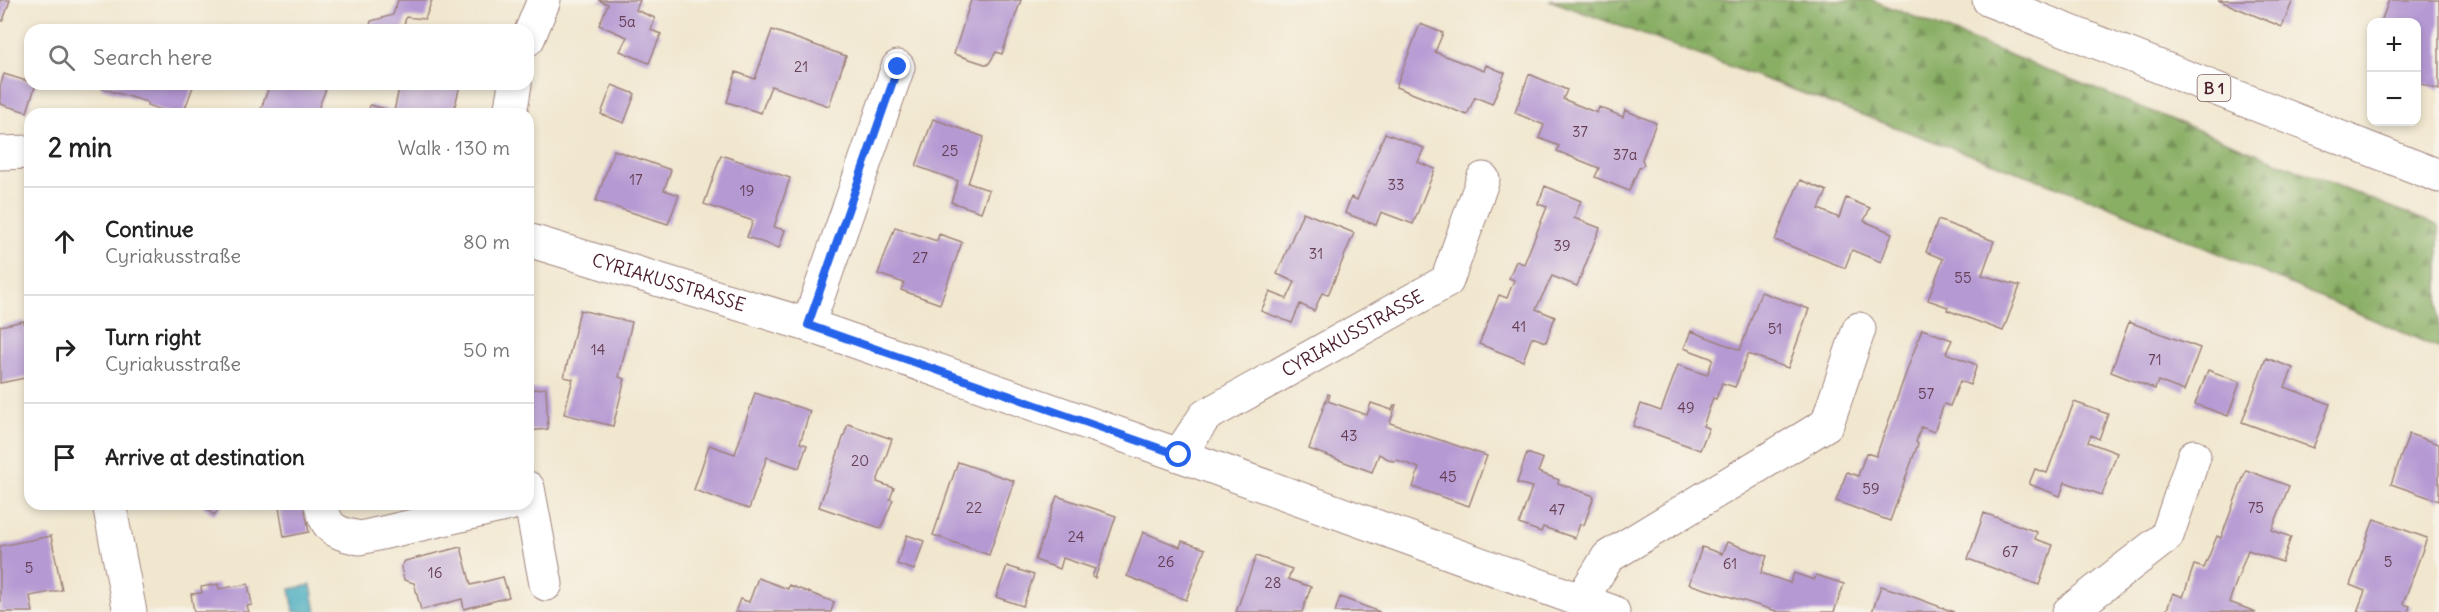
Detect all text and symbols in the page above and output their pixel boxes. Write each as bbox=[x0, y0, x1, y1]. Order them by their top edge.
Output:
house number: 5a bbox=[618, 12, 636, 31]
map controls bbox=[2367, 18, 2421, 126]
button: + bbox=[2367, 18, 2421, 72]
search box bbox=[24, 24, 534, 90]
icon: search bbox=[45, 41, 78, 74]
text: Search here bbox=[93, 43, 212, 71]
route end bbox=[884, 53, 910, 79]
house number: 21 bbox=[794, 57, 808, 76]
button: − bbox=[2367, 72, 2421, 126]
road number: B 1 bbox=[2198, 75, 2230, 101]
house number: 37 bbox=[1572, 122, 1588, 141]
text: 2 min bbox=[48, 131, 112, 164]
text: Walk · 130 m bbox=[398, 135, 510, 160]
house number: 25 bbox=[942, 141, 958, 160]
house number: 37a bbox=[1613, 145, 1638, 164]
house number: 17 bbox=[629, 170, 643, 189]
house number: 33 bbox=[1387, 175, 1405, 194]
house number: 19 bbox=[740, 181, 754, 200]
text: Continue bbox=[105, 215, 194, 243]
icon: ahead bbox=[48, 225, 81, 258]
text: 80 m bbox=[463, 229, 510, 254]
house number: 39 bbox=[1553, 236, 1571, 255]
text: Cyriakusstraße bbox=[105, 243, 241, 268]
house number: 31 bbox=[1309, 244, 1323, 263]
street label: CYRIAKUSSTRASSE bbox=[589, 248, 748, 316]
house number: 27 bbox=[912, 248, 928, 267]
house number: 55 bbox=[1954, 268, 1972, 287]
street label: CYRIAKUSSTRASSE bbox=[1277, 284, 1428, 382]
house number: 41 bbox=[1512, 317, 1526, 336]
house number: 51 bbox=[1768, 319, 1782, 338]
text: Turn right bbox=[105, 323, 201, 351]
icon: right bbox=[48, 333, 81, 366]
text: 50 m bbox=[463, 337, 510, 362]
house number: 14 bbox=[591, 340, 606, 359]
house number: 71 bbox=[2148, 350, 2162, 369]
text: Cyriakusstraße bbox=[105, 351, 241, 376]
house number: 57 bbox=[1918, 384, 1934, 403]
house number: 49 bbox=[1677, 398, 1695, 417]
house number: 43 bbox=[1340, 426, 1358, 445]
icon: arrive bbox=[48, 441, 81, 474]
route start bbox=[1165, 441, 1191, 467]
text: Arrive at destination bbox=[105, 443, 305, 471]
house number: 20 bbox=[851, 451, 869, 470]
house number: 45 bbox=[1439, 467, 1457, 486]
house number: 59 bbox=[1862, 479, 1880, 498]
house number: 22 bbox=[966, 498, 982, 517]
house number: 75 bbox=[2248, 498, 2264, 517]
house number: 47 bbox=[1549, 500, 1565, 519]
house number: 24 bbox=[1068, 527, 1085, 546]
house number: 67 bbox=[2002, 542, 2018, 561]
house number: 26 bbox=[1158, 552, 1174, 571]
house number: 5 bbox=[2384, 552, 2392, 571]
house number: 61 bbox=[1723, 554, 1737, 573]
house number: 5 bbox=[25, 558, 33, 577]
house number: 16 bbox=[428, 563, 442, 582]
house number: 28 bbox=[1265, 573, 1281, 592]

